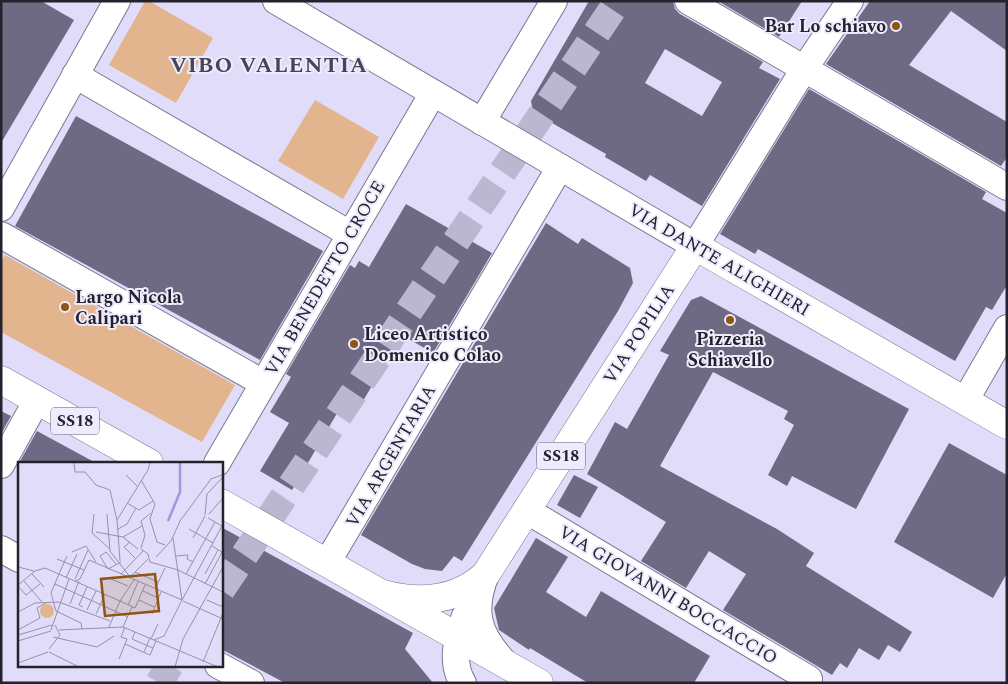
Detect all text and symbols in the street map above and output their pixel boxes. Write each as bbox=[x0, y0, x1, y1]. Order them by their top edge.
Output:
place label: Bar Lo schiavo bbox=[764, 13, 886, 40]
marker: Bar Lo schiavo bbox=[890, 20, 902, 32]
district label: VIBO VALENTIA bbox=[170, 49, 368, 82]
street label: VIA BENEDETTO CROCE bbox=[258, 175, 392, 381]
street label: VIA DANTE ALIGHIERI bbox=[623, 197, 815, 323]
street label: VIA POPILIA bbox=[596, 279, 682, 389]
place label: Largo Nicola Calipari bbox=[75, 284, 183, 332]
marker: Largo Nicola Calipari bbox=[59, 301, 71, 313]
marker: Pizzeria Schiavello bbox=[724, 314, 736, 326]
place label: Liceo Artistico Domenico Colao bbox=[364, 321, 501, 369]
place label: Pizzeria Schiavello bbox=[688, 326, 772, 374]
marker: Liceo Artistico Domenico Colao bbox=[348, 338, 360, 350]
street label: VIA ARGENTARIA bbox=[339, 379, 443, 533]
road number: SS18 bbox=[51, 408, 99, 434]
road number: SS18 bbox=[537, 442, 585, 470]
inset map bbox=[18, 462, 222, 666]
street label: VIA GIOVANNI BOCCACCIO bbox=[553, 519, 783, 671]

